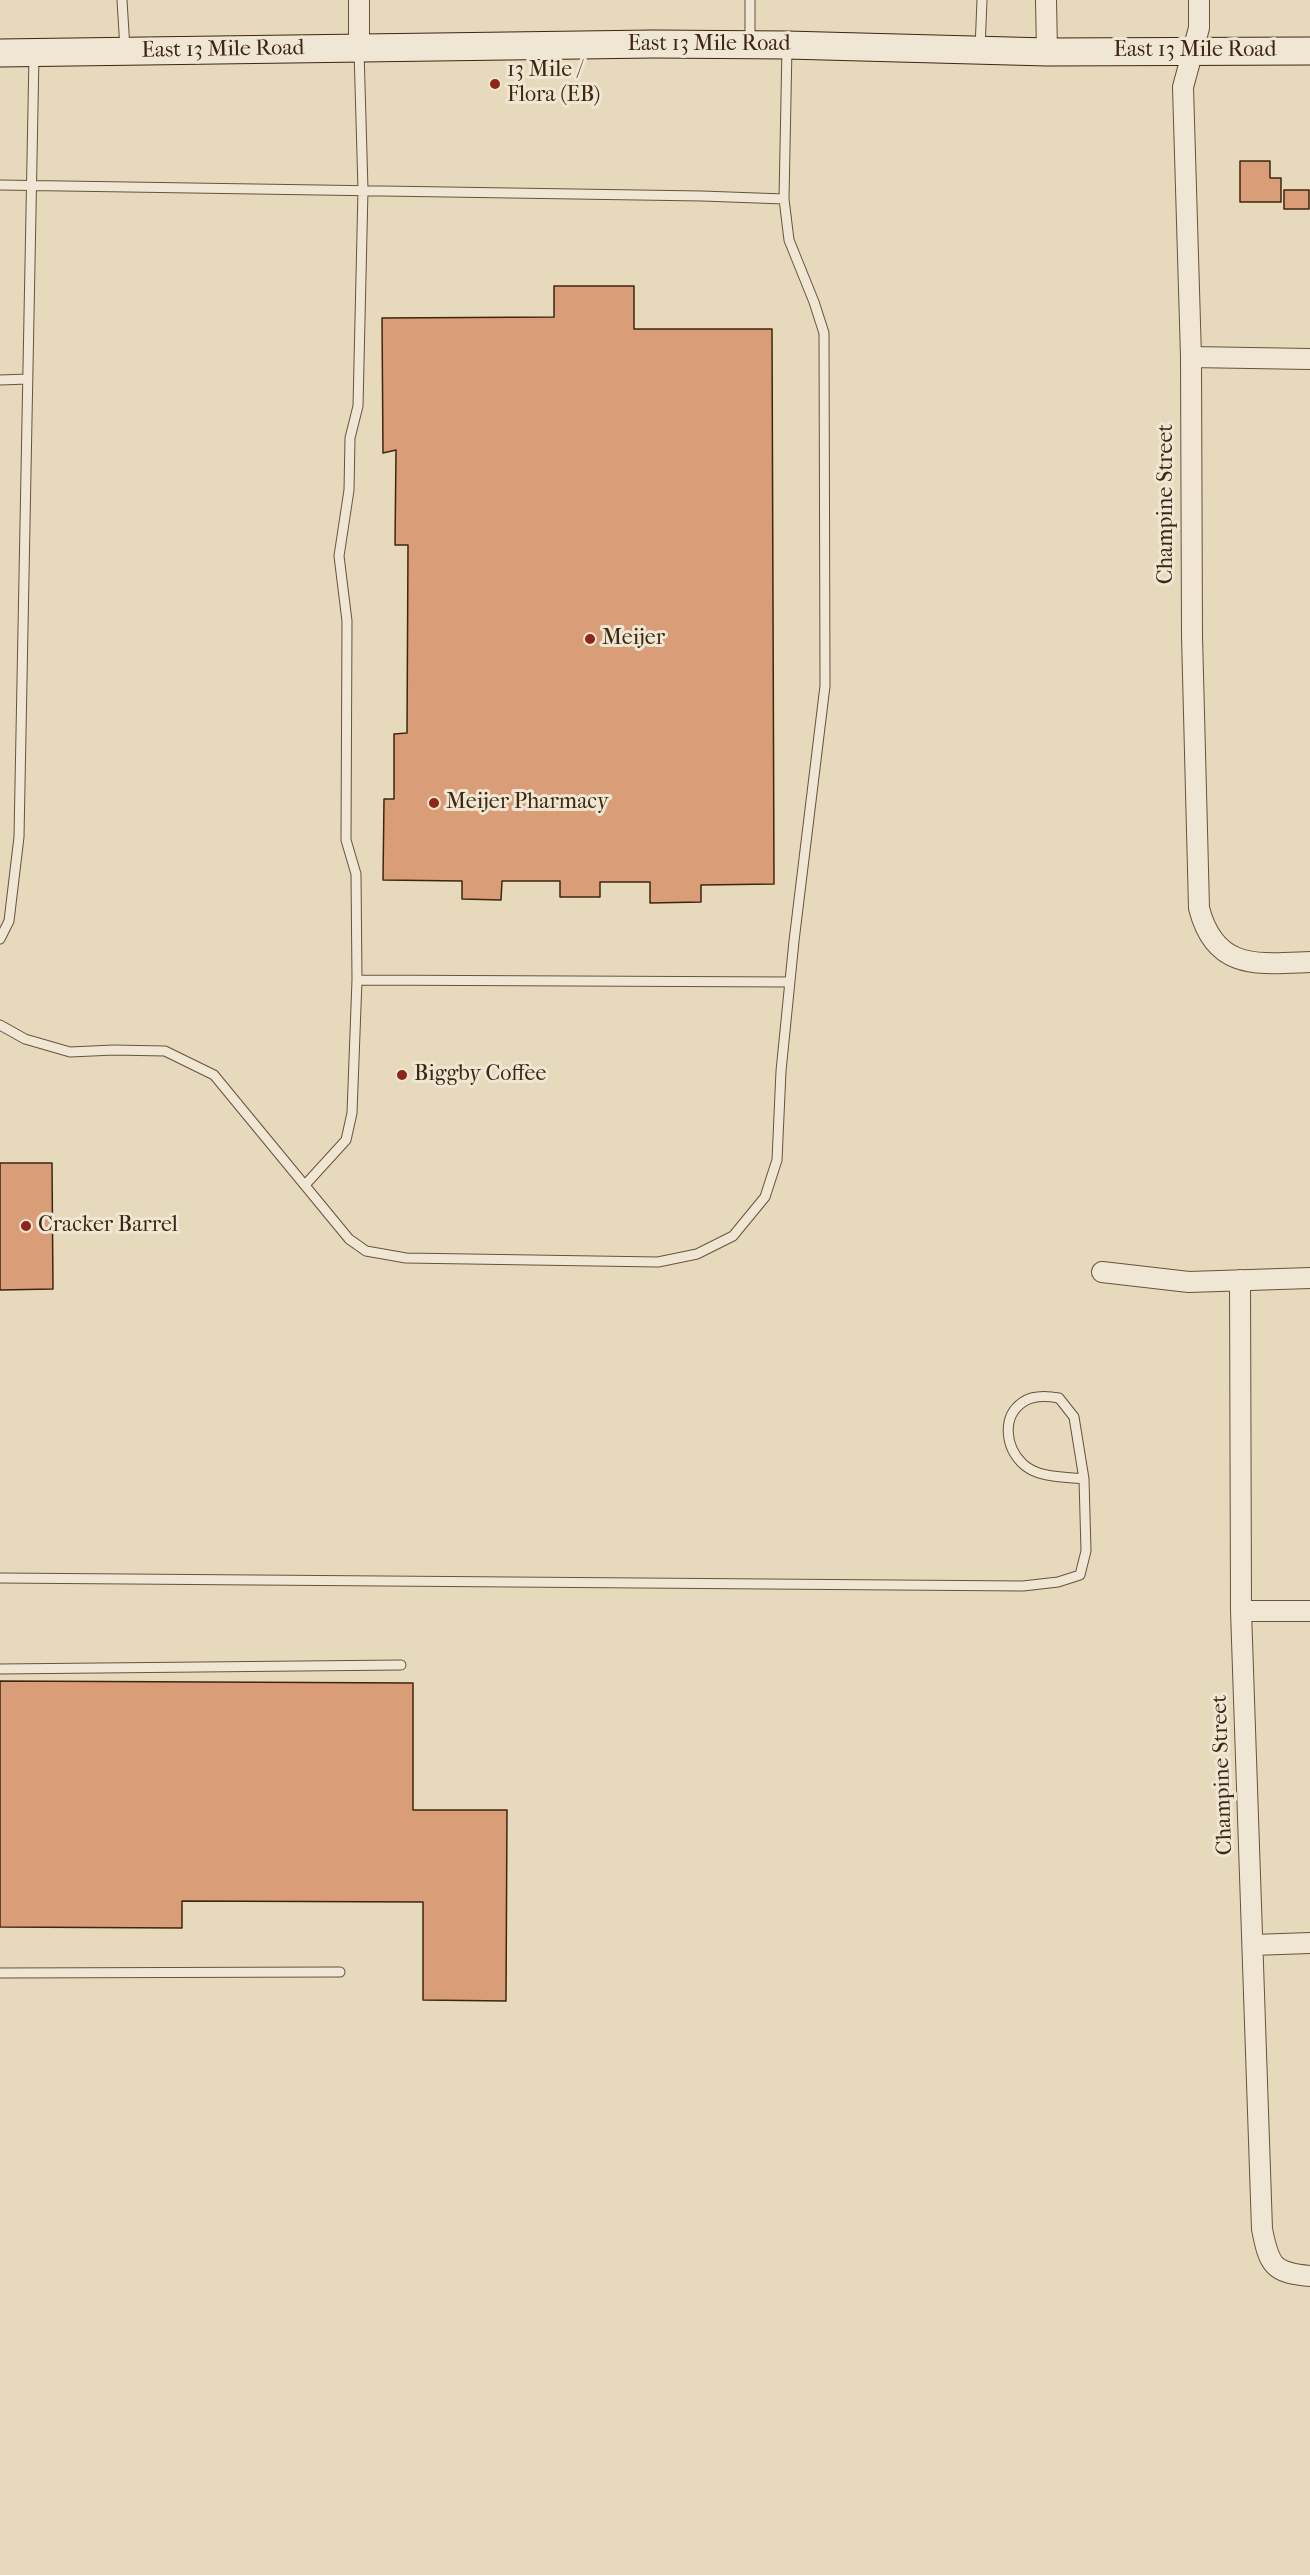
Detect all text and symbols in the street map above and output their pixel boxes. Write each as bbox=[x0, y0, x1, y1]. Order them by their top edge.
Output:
street label: East 13 Mile Road bbox=[627, 32, 791, 58]
street label: East 13 Mile Road bbox=[141, 35, 305, 65]
street label: East 13 Mile Road bbox=[1113, 38, 1277, 64]
place label: 13 Mile / Flora (EB) bbox=[507, 58, 600, 110]
marker: 13 Mile / Flora (EB) bbox=[488, 77, 502, 91]
street label: Champine Street bbox=[1154, 424, 1180, 584]
place label: Meijer bbox=[602, 626, 665, 652]
marker: Meijer bbox=[583, 632, 597, 646]
place label: Meijer Pharmacy bbox=[446, 790, 609, 816]
marker: Meijer Pharmacy bbox=[427, 796, 441, 810]
place label: Biggby Coffee bbox=[414, 1062, 546, 1088]
marker: Biggby Coffee bbox=[395, 1068, 409, 1082]
place label: Cracker Barrel bbox=[38, 1213, 178, 1239]
marker: Cracker Barrel bbox=[19, 1219, 33, 1233]
street label: Champine Street bbox=[1207, 1694, 1239, 1856]

